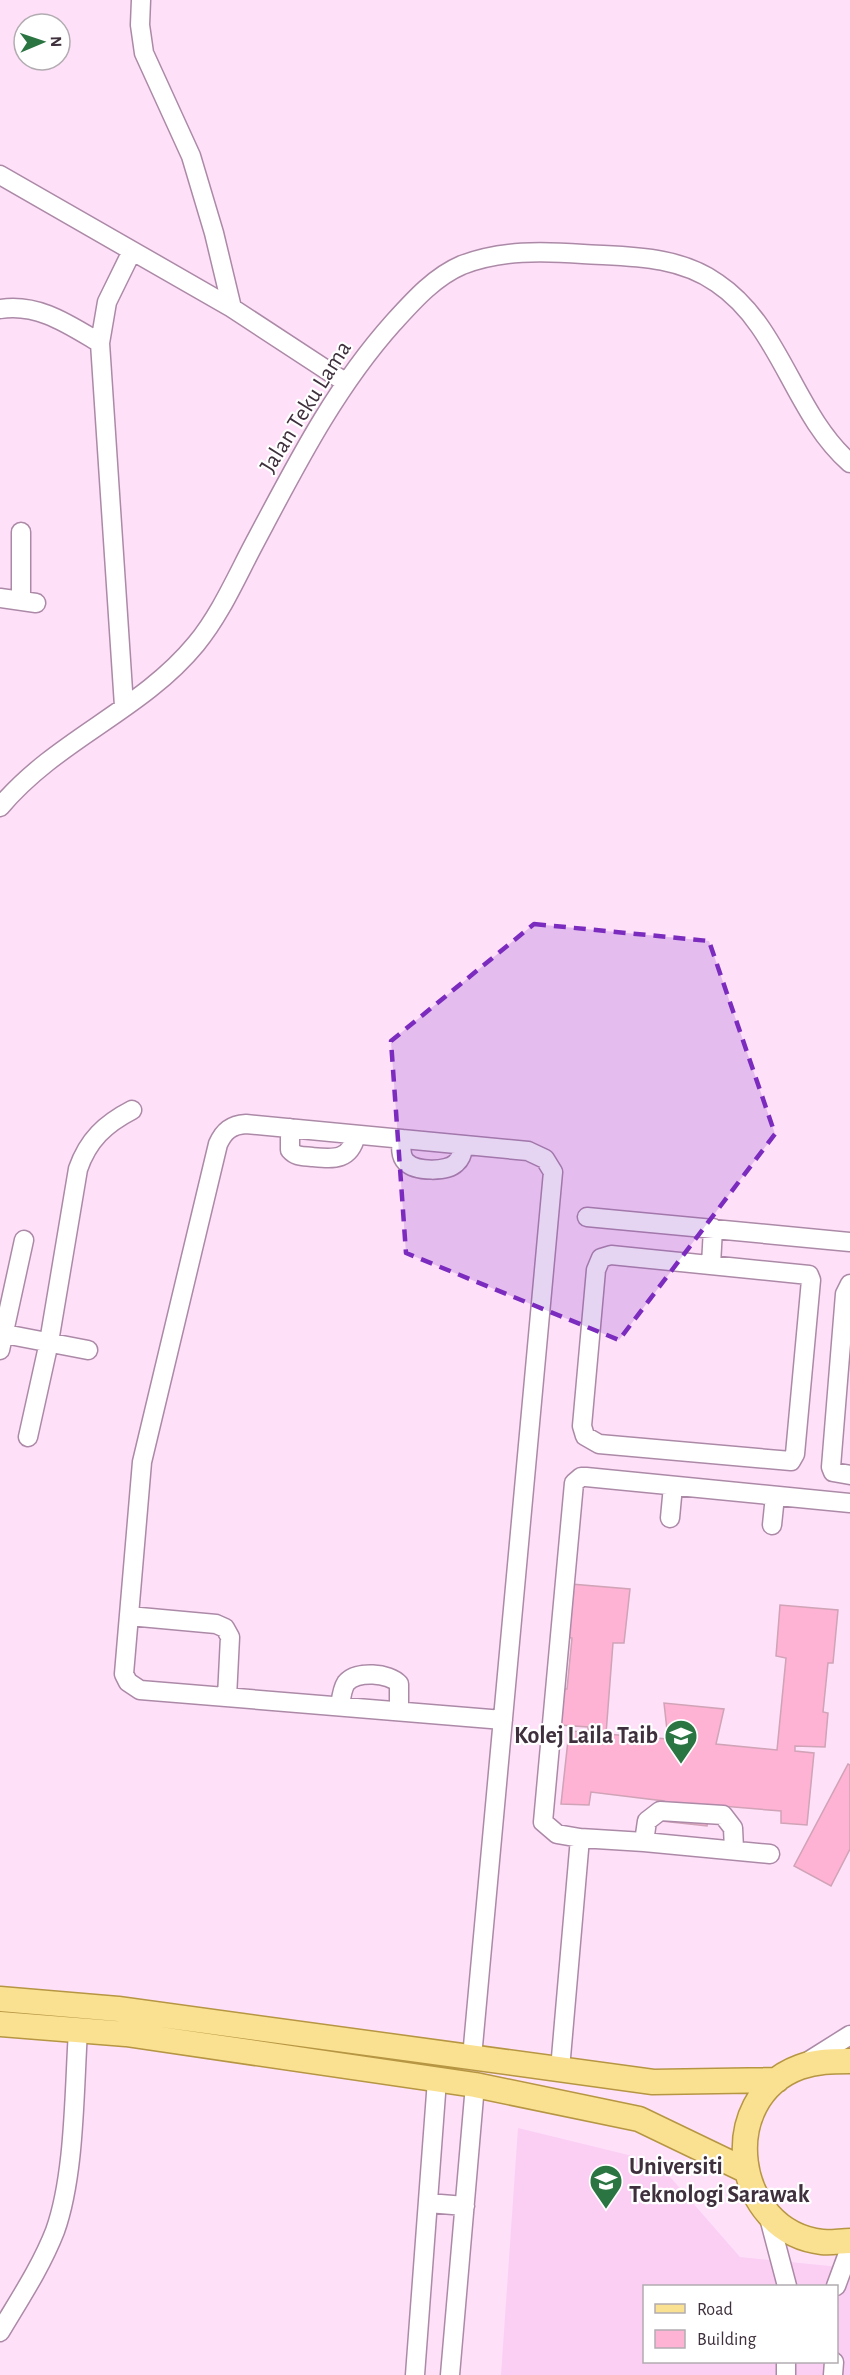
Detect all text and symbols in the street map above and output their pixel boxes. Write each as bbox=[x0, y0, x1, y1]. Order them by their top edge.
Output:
north arrow bbox=[12, 12, 72, 72]
text: N bbox=[48, 36, 64, 47]
street label: Jalan Teku Lama bbox=[256, 337, 356, 477]
school or university icon: Kolej Laila Taib bbox=[663, 1718, 699, 1765]
place label: Kolej Laila Taib bbox=[514, 1724, 658, 1748]
place label: Universiti Teknologi Sarawak bbox=[629, 2155, 810, 2207]
school or university icon: Universiti Teknologi Sarawak bbox=[588, 2163, 624, 2210]
legend bbox=[643, 2285, 838, 2363]
text: Road bbox=[697, 2301, 733, 2319]
text: Building bbox=[697, 2331, 757, 2349]

